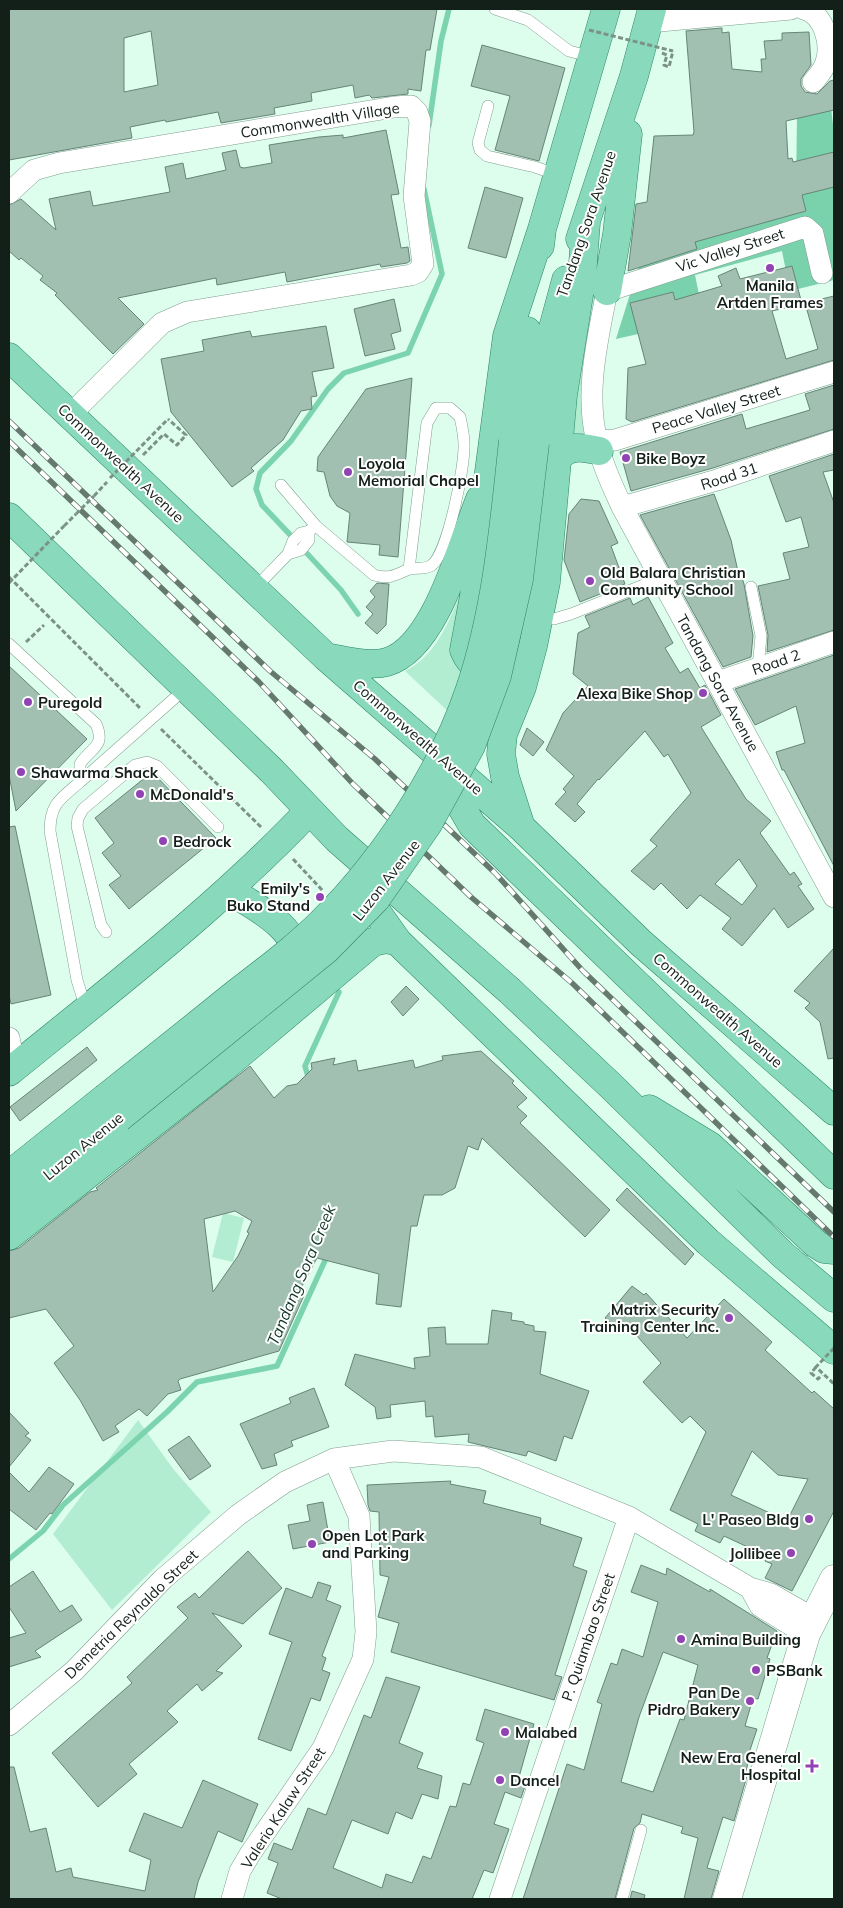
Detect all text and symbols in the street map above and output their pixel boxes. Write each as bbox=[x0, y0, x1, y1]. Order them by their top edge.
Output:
street label: Commonwealth Village bbox=[239, 98, 401, 142]
street label: Tandang Sora Avenue bbox=[552, 148, 620, 300]
street label: Vic Valley Street bbox=[674, 224, 786, 276]
marker: Manila Artden Frames bbox=[764, 262, 776, 274]
place label: Manila Artden Frames bbox=[717, 276, 823, 312]
street label: Peace Valley Street bbox=[650, 380, 782, 438]
street label: Commonwealth Avenue bbox=[54, 400, 188, 526]
place label: Bike Boyz bbox=[636, 449, 706, 468]
marker: Bike Boyz bbox=[620, 452, 632, 464]
place label: Loyola Memorial Chapel bbox=[358, 454, 479, 490]
street label: Road 31 bbox=[698, 458, 760, 494]
marker: Loyola Memorial Chapel bbox=[342, 466, 354, 478]
place label: Old Balara Christian Community School bbox=[600, 563, 746, 599]
marker: Old Balara Christian Community School bbox=[584, 575, 596, 587]
street label: Tandang Sora Avenue bbox=[672, 611, 764, 755]
street label: Road 2 bbox=[749, 645, 803, 679]
street label: Commonwealth Avenue bbox=[349, 675, 487, 799]
place label: Alexa Bike Shop bbox=[576, 684, 693, 703]
marker: Alexa Bike Shop bbox=[697, 687, 709, 699]
place label: Puregold bbox=[38, 693, 102, 712]
marker: Puregold bbox=[22, 696, 34, 708]
place label: Shawarma Shack bbox=[31, 763, 159, 782]
marker: Shawarma Shack bbox=[15, 766, 27, 778]
place label: McDonald's bbox=[150, 785, 234, 804]
marker: McDonald's bbox=[134, 788, 146, 800]
place label: Bedrock bbox=[173, 832, 232, 851]
marker: Bedrock bbox=[157, 835, 169, 847]
street label: Luzon Avenue bbox=[348, 836, 424, 924]
place label: Emily's Buko Stand bbox=[227, 879, 310, 915]
marker: Emily's Buko Stand bbox=[314, 891, 326, 903]
street label: Commonwealth Avenue bbox=[649, 948, 787, 1072]
street label: Luzon Avenue bbox=[39, 1108, 127, 1184]
water label: Tandang Sora Creek bbox=[262, 1201, 340, 1348]
place label: Matrix Security Training Center Inc. bbox=[581, 1300, 720, 1336]
marker: Matrix Security Training Center Inc. bbox=[723, 1312, 735, 1324]
place label: L' Paseo Bldg bbox=[702, 1510, 799, 1529]
marker: L' Paseo Bldg bbox=[803, 1513, 815, 1525]
place label: Open Lot Park and Parking bbox=[322, 1526, 425, 1562]
marker: Open Lot Park and Parking bbox=[306, 1538, 318, 1550]
place label: Jollibee bbox=[729, 1544, 781, 1563]
street label: Demetria Reynaldo Street bbox=[60, 1545, 202, 1683]
marker: Jollibee bbox=[785, 1547, 797, 1559]
street label: P. Quiambao Street bbox=[557, 1570, 619, 1704]
place label: Amina Building bbox=[691, 1630, 801, 1649]
marker: Amina Building bbox=[675, 1633, 687, 1645]
place label: PSBank bbox=[766, 1661, 823, 1680]
marker: PSBank bbox=[750, 1664, 762, 1676]
place label: Pan De Pidro Bakery bbox=[648, 1683, 741, 1719]
marker: Pan De Pidro Bakery bbox=[744, 1695, 756, 1707]
place label: Malabed bbox=[515, 1723, 577, 1742]
marker: Malabed bbox=[499, 1726, 511, 1738]
street label: Valerio Kalaw Street bbox=[237, 1744, 329, 1872]
place label: New Era General Hospital bbox=[680, 1748, 801, 1784]
marker: New Era General Hospital bbox=[805, 1759, 819, 1773]
place label: Dancel bbox=[510, 1771, 559, 1790]
marker: Dancel bbox=[494, 1774, 506, 1786]

